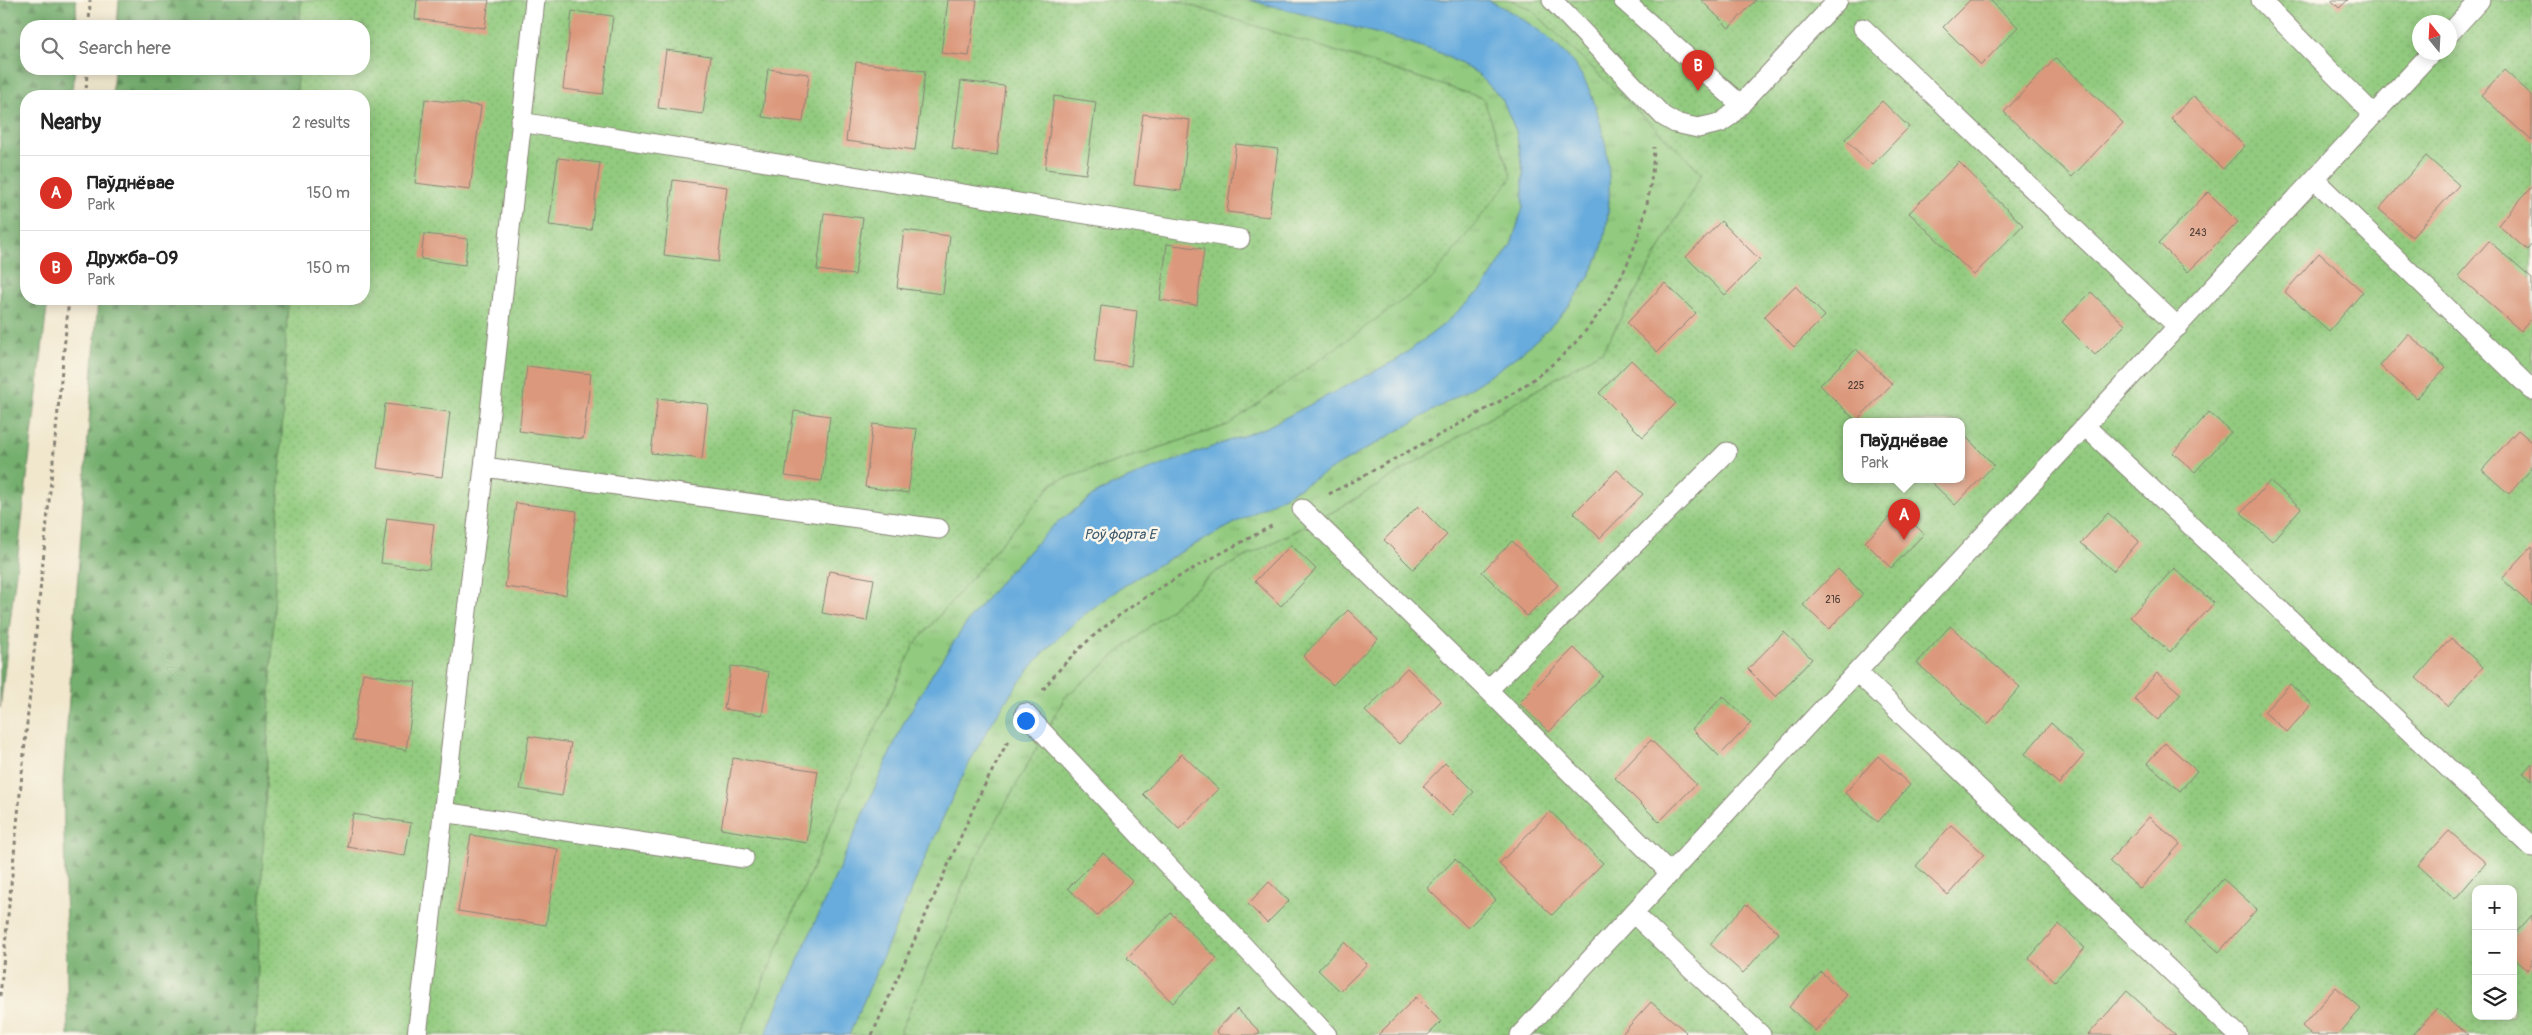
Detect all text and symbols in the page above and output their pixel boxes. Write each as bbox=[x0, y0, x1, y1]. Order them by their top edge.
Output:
north arrow bbox=[2412, 15, 2457, 60]
search box bbox=[20, 20, 370, 75]
icon: search bbox=[38, 34, 66, 62]
text: Search here bbox=[78, 36, 171, 60]
pin: B bbox=[1682, 50, 1714, 91]
text: Nearby bbox=[40, 109, 101, 136]
text: 2 results bbox=[292, 113, 350, 133]
text: Паўднёвае bbox=[87, 171, 174, 195]
text: A bbox=[51, 183, 61, 203]
text: 150 m bbox=[306, 183, 350, 203]
text: Park bbox=[87, 195, 115, 215]
house number: 243 bbox=[2190, 227, 2207, 239]
text: Дружба-09 bbox=[87, 246, 178, 270]
text: B bbox=[51, 258, 61, 278]
text: 150 m bbox=[306, 258, 350, 278]
text: Park bbox=[87, 270, 115, 290]
house number: 225 bbox=[1848, 380, 1864, 392]
popup bbox=[1843, 418, 1965, 483]
text: Паўднёвае bbox=[1860, 429, 1948, 453]
text: Park bbox=[1860, 453, 1888, 473]
pin: A bbox=[1888, 499, 1920, 540]
water label: Роў форта Е bbox=[1084, 526, 1158, 543]
house number: 216 bbox=[1825, 594, 1841, 606]
your location bbox=[1013, 708, 1039, 734]
map controls bbox=[2472, 885, 2517, 1020]
button: + bbox=[2472, 885, 2517, 930]
button: − bbox=[2472, 930, 2517, 975]
button: layers bbox=[2472, 975, 2517, 1020]

